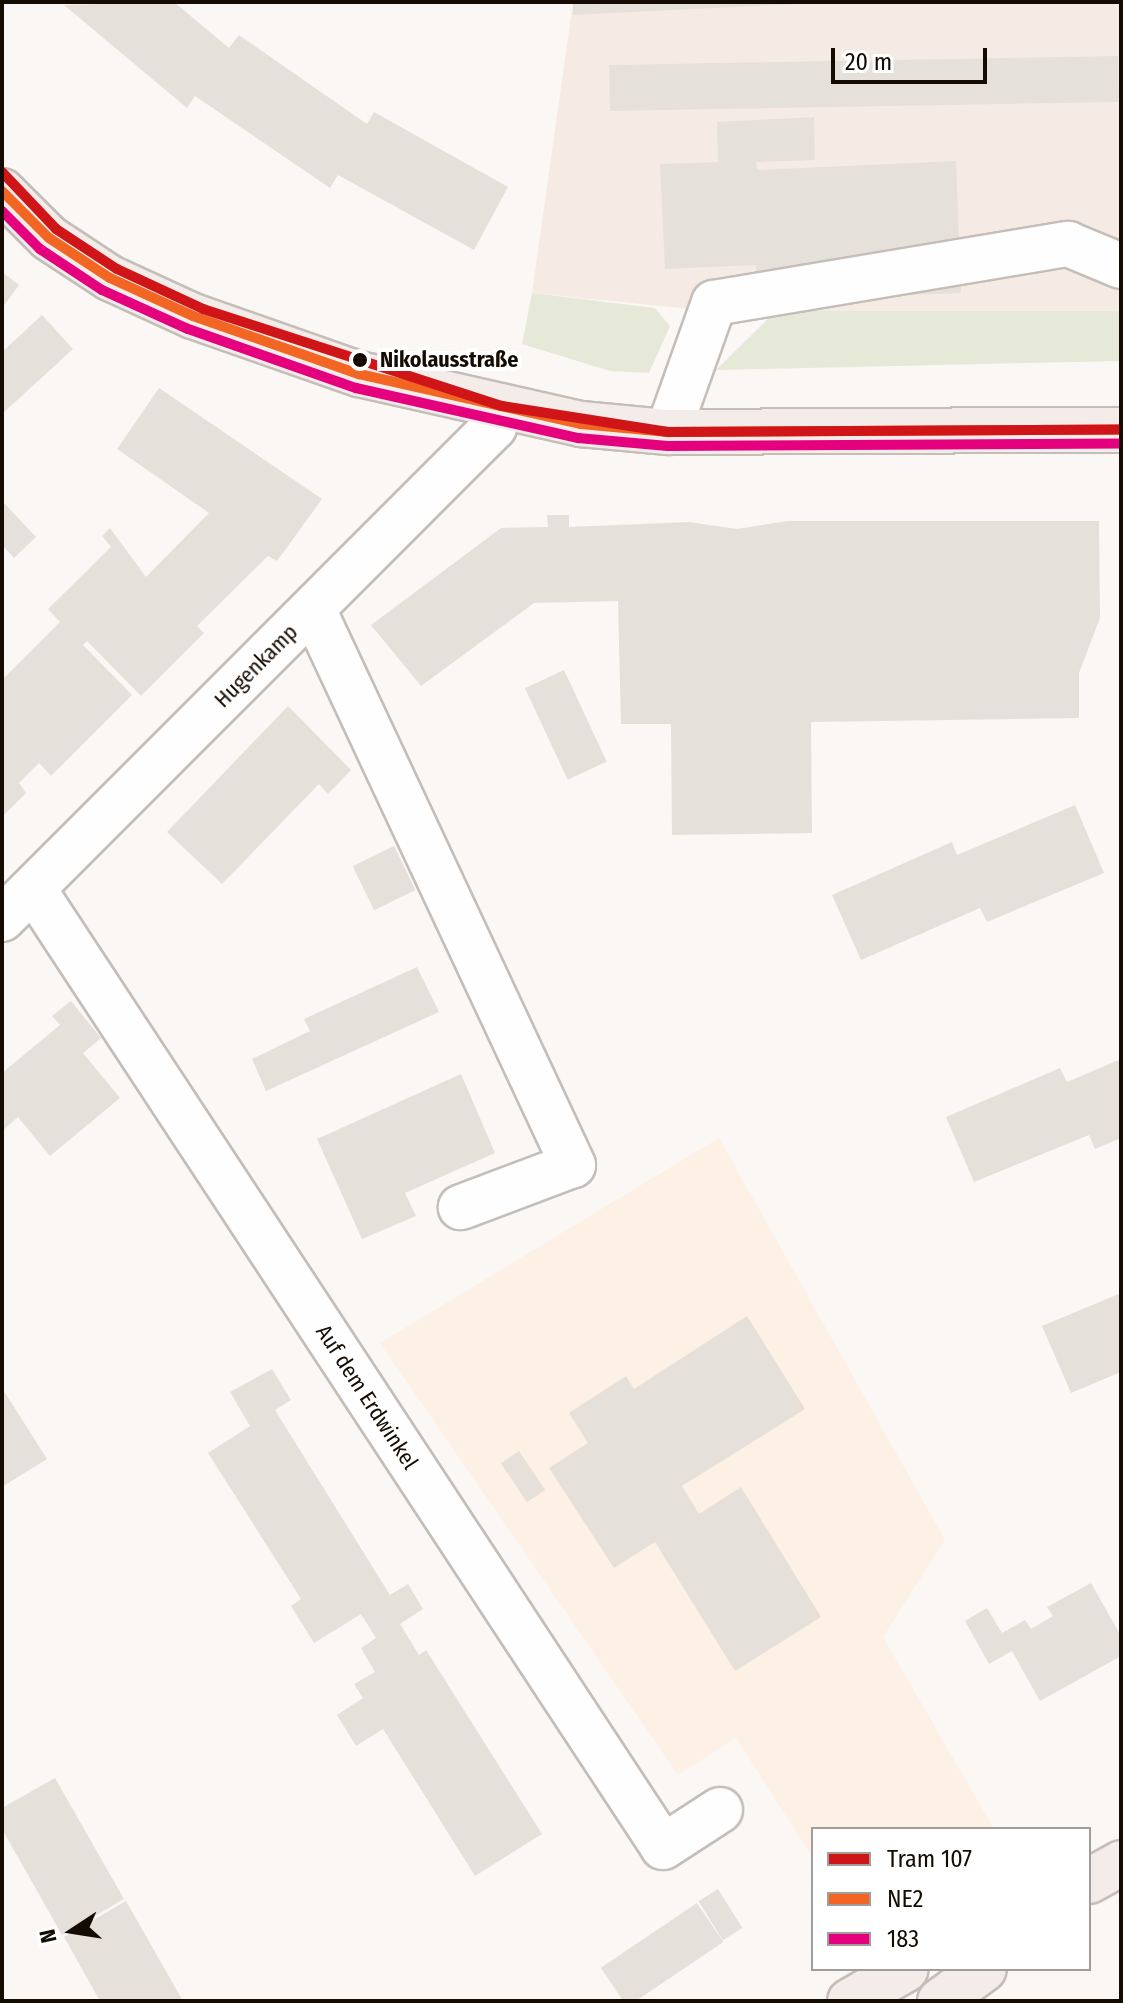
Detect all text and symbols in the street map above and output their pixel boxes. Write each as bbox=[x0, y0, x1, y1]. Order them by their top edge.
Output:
scale bar bbox=[835, 32, 991, 82]
text: 20 m bbox=[845, 48, 892, 76]
marker: Nikolausstraße bbox=[347, 347, 373, 373]
place label: Nikolausstraße bbox=[380, 347, 518, 373]
street label: Hugenkamp bbox=[209, 619, 303, 713]
street label: Auf dem Erdwinkel bbox=[310, 1320, 424, 1474]
legend bbox=[811, 1827, 1091, 1971]
text: Tram 107 bbox=[887, 1845, 972, 1873]
text: NE2 bbox=[887, 1885, 923, 1913]
north arrow bbox=[32, 1891, 112, 1971]
text: 183 bbox=[887, 1925, 919, 1953]
text: N bbox=[33, 1927, 63, 1945]

